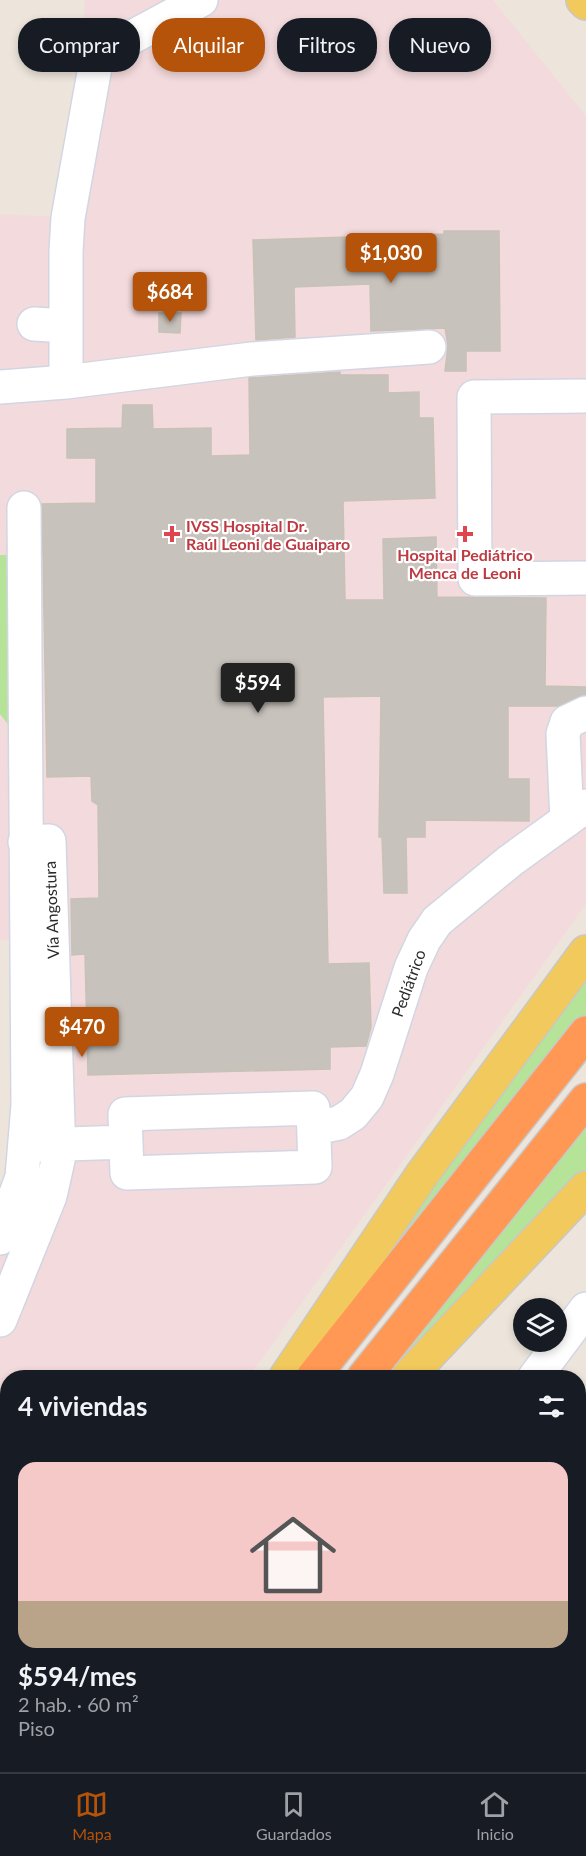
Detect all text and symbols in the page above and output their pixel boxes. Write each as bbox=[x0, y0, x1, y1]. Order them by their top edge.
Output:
chip: Comprar bbox=[18, 18, 140, 72]
chip: Alquilar bbox=[152, 18, 265, 72]
chip: Filtros bbox=[277, 18, 377, 72]
chip: Nuevo bbox=[389, 18, 491, 72]
pin: $1,030 bbox=[342, 233, 440, 284]
text: $1,030 bbox=[360, 240, 422, 264]
pin: $684 bbox=[134, 272, 206, 323]
text: $684 bbox=[147, 279, 193, 303]
place label: IVSS Hospital Dr. Raúl Leoni de Guaiparo bbox=[186, 516, 350, 553]
marker: IVSS Hospital Dr. Raúl Leoni de Guaiparo bbox=[163, 525, 181, 543]
marker: Hospital Pediátrico Menca de Leoni bbox=[456, 525, 474, 543]
place label: Hospital Pediátrico Menca de Leoni bbox=[397, 545, 533, 582]
pin: $594 bbox=[222, 663, 294, 714]
text: $594 bbox=[235, 670, 281, 694]
street label: Vía Angostura bbox=[40, 861, 62, 959]
street label: Pediátrico bbox=[387, 947, 429, 1019]
pin: $470 bbox=[46, 1007, 118, 1058]
text: $470 bbox=[59, 1014, 105, 1038]
map controls bbox=[513, 1298, 567, 1352]
button: layers bbox=[513, 1298, 567, 1352]
text: 4 viviendas bbox=[18, 1390, 147, 1422]
icon: filters bbox=[535, 1390, 568, 1423]
icon: home bbox=[239, 1501, 347, 1609]
text: $594/mes bbox=[18, 1660, 137, 1692]
text: 2 hab. · 60 m² bbox=[18, 1692, 139, 1716]
text: Piso bbox=[18, 1716, 55, 1740]
tab: Mapa bbox=[72, 1788, 112, 1843]
tab: Guardados bbox=[256, 1788, 332, 1843]
tab: Inicio bbox=[476, 1788, 514, 1843]

